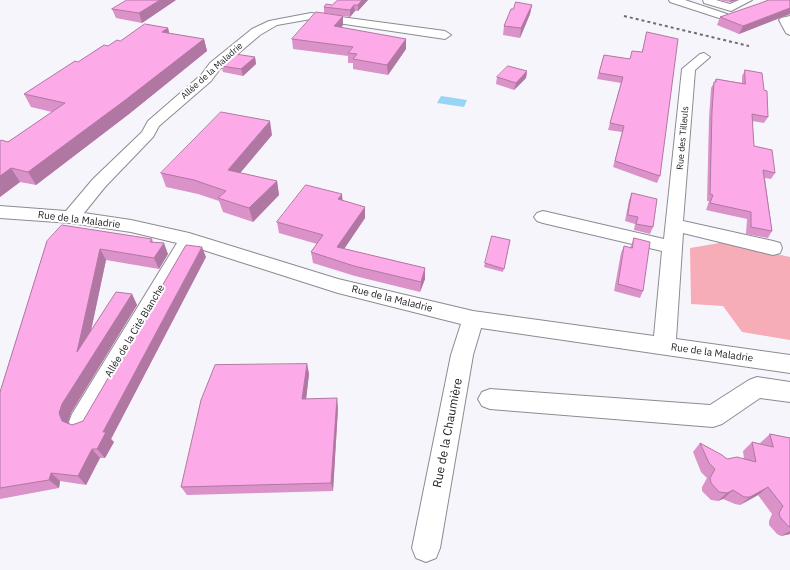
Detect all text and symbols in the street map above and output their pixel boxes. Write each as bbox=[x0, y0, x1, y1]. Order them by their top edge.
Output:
street label: Allée de la Maladrie bbox=[179, 40, 245, 102]
street label: Rue des Tilleuls bbox=[675, 106, 691, 170]
street label: Rue de la Maladrie bbox=[37, 209, 121, 231]
street label: Allée de la Cité Blanche bbox=[103, 283, 167, 379]
street label: Rue de la Maladrie bbox=[350, 283, 434, 315]
street label: Rue de la Maladrie bbox=[670, 341, 754, 365]
street label: Rue de la Chaumière bbox=[430, 377, 466, 489]

